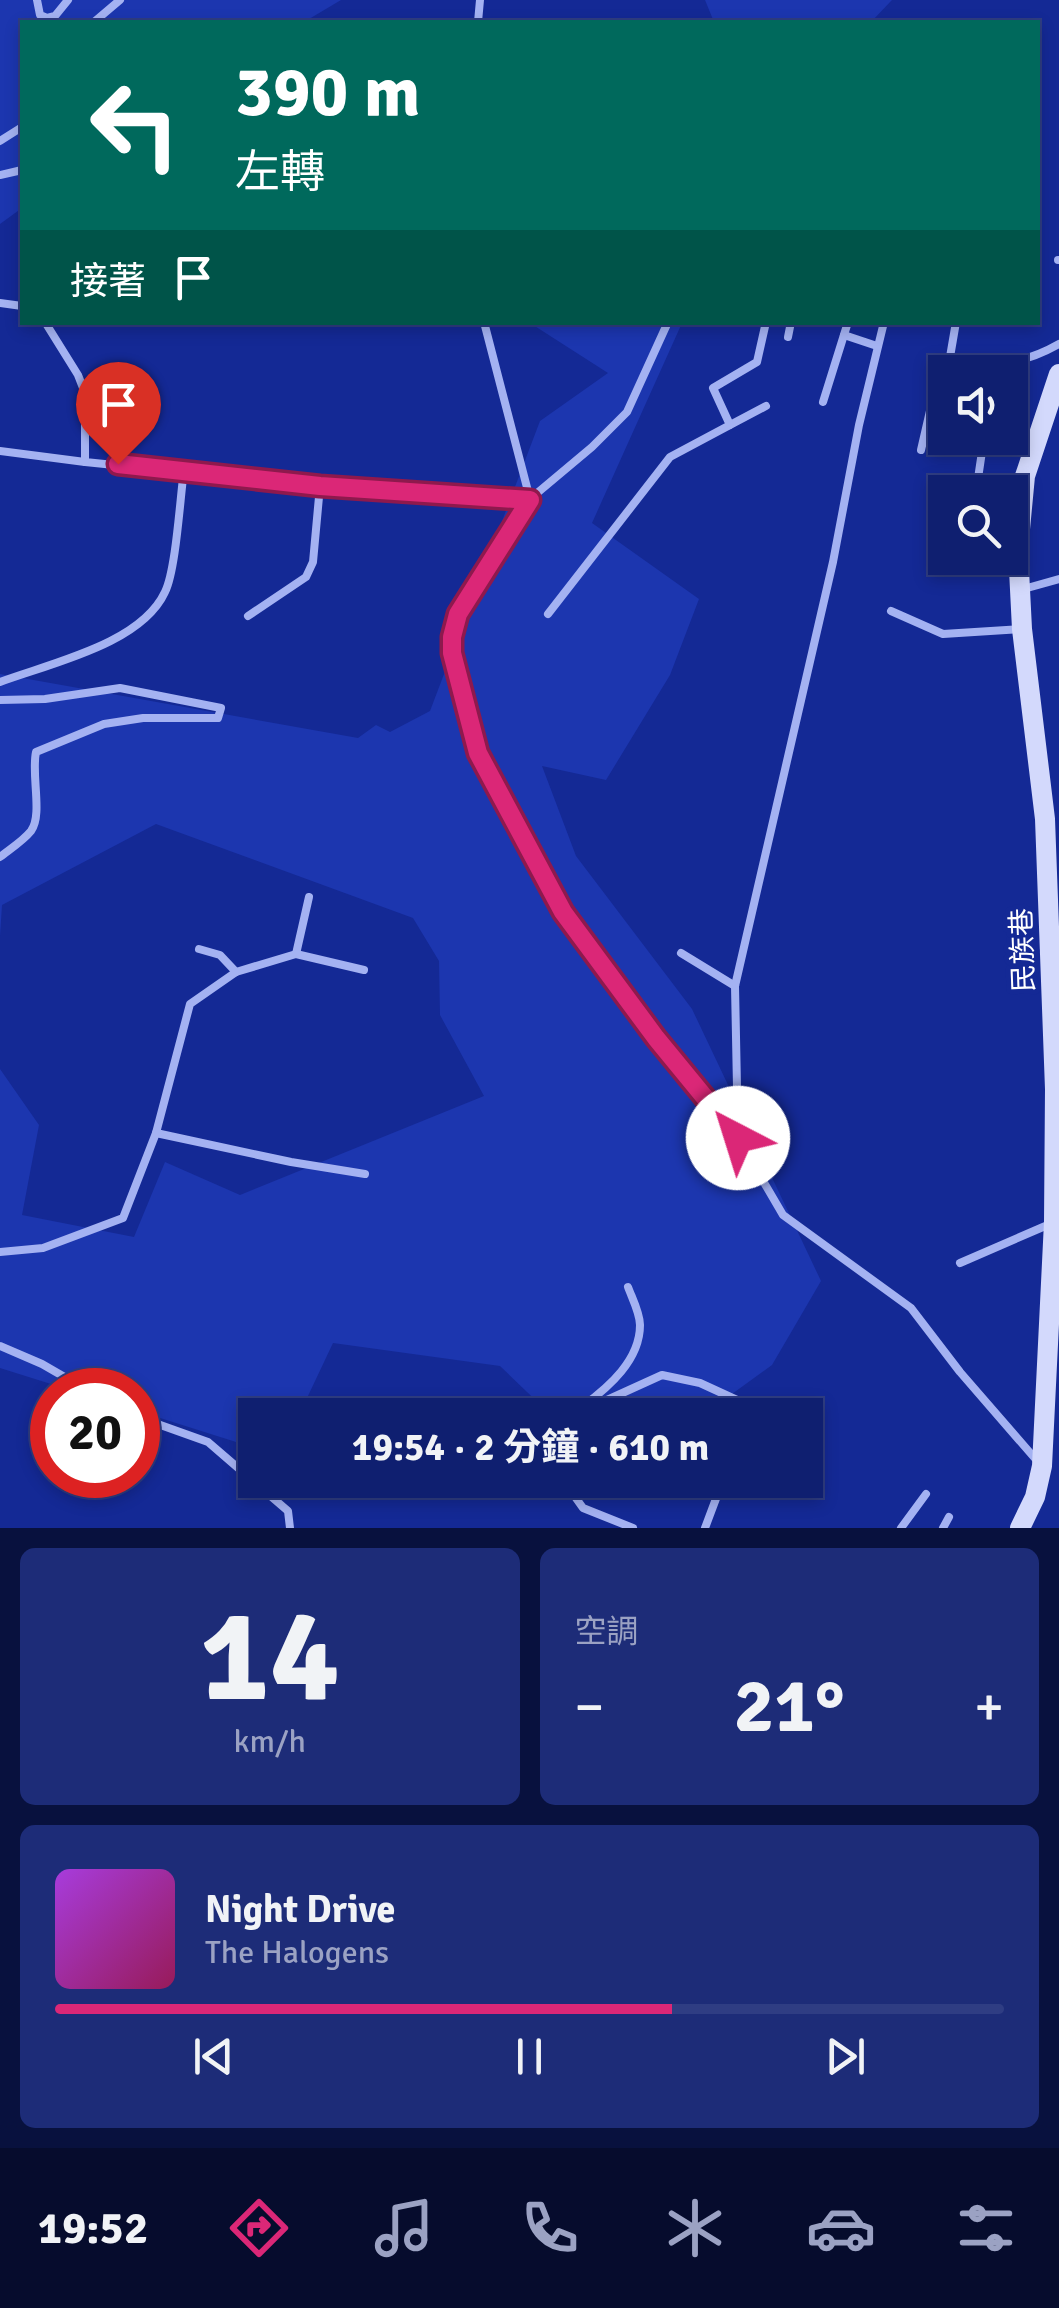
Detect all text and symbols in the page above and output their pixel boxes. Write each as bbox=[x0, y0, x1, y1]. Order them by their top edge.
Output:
text: 390 m bbox=[235, 49, 420, 135]
icon: left bbox=[70, 60, 200, 190]
text: 左轉 bbox=[235, 145, 325, 200]
icon: arrive bbox=[166, 250, 221, 305]
text: 接著 bbox=[70, 258, 146, 305]
map controls bbox=[928, 355, 1028, 575]
button: sound bbox=[928, 355, 1028, 455]
pin bbox=[76, 362, 161, 465]
icon: arrive bbox=[91, 377, 146, 432]
button: search bbox=[928, 475, 1028, 575]
street label: 民族巷 bbox=[1005, 907, 1041, 993]
position arrow bbox=[686, 1086, 790, 1190]
speed limit sign: 20 bbox=[30, 1368, 160, 1498]
text: 19:54 · 2 分鐘 · 610 m bbox=[352, 1424, 709, 1471]
text: 14 bbox=[200, 1577, 340, 1737]
text: 空調 bbox=[575, 1612, 639, 1651]
text: 21° bbox=[734, 1660, 845, 1753]
text: − bbox=[575, 1673, 604, 1741]
text: + bbox=[974, 1673, 1004, 1741]
text: km/h bbox=[234, 1722, 306, 1761]
text: Night Drive bbox=[205, 1886, 395, 1933]
text: The Halogens bbox=[205, 1933, 389, 1972]
icon: previous bbox=[186, 2029, 241, 2084]
icon: pause bbox=[502, 2029, 557, 2084]
icon: next bbox=[818, 2029, 873, 2084]
icon: directions bbox=[224, 2193, 294, 2263]
icon: music bbox=[369, 2193, 439, 2263]
icon: phone bbox=[515, 2193, 585, 2263]
icon: climate bbox=[660, 2193, 730, 2263]
icon: car bbox=[806, 2193, 876, 2263]
icon: filters bbox=[951, 2193, 1021, 2263]
text: 19:52 bbox=[38, 2201, 148, 2256]

